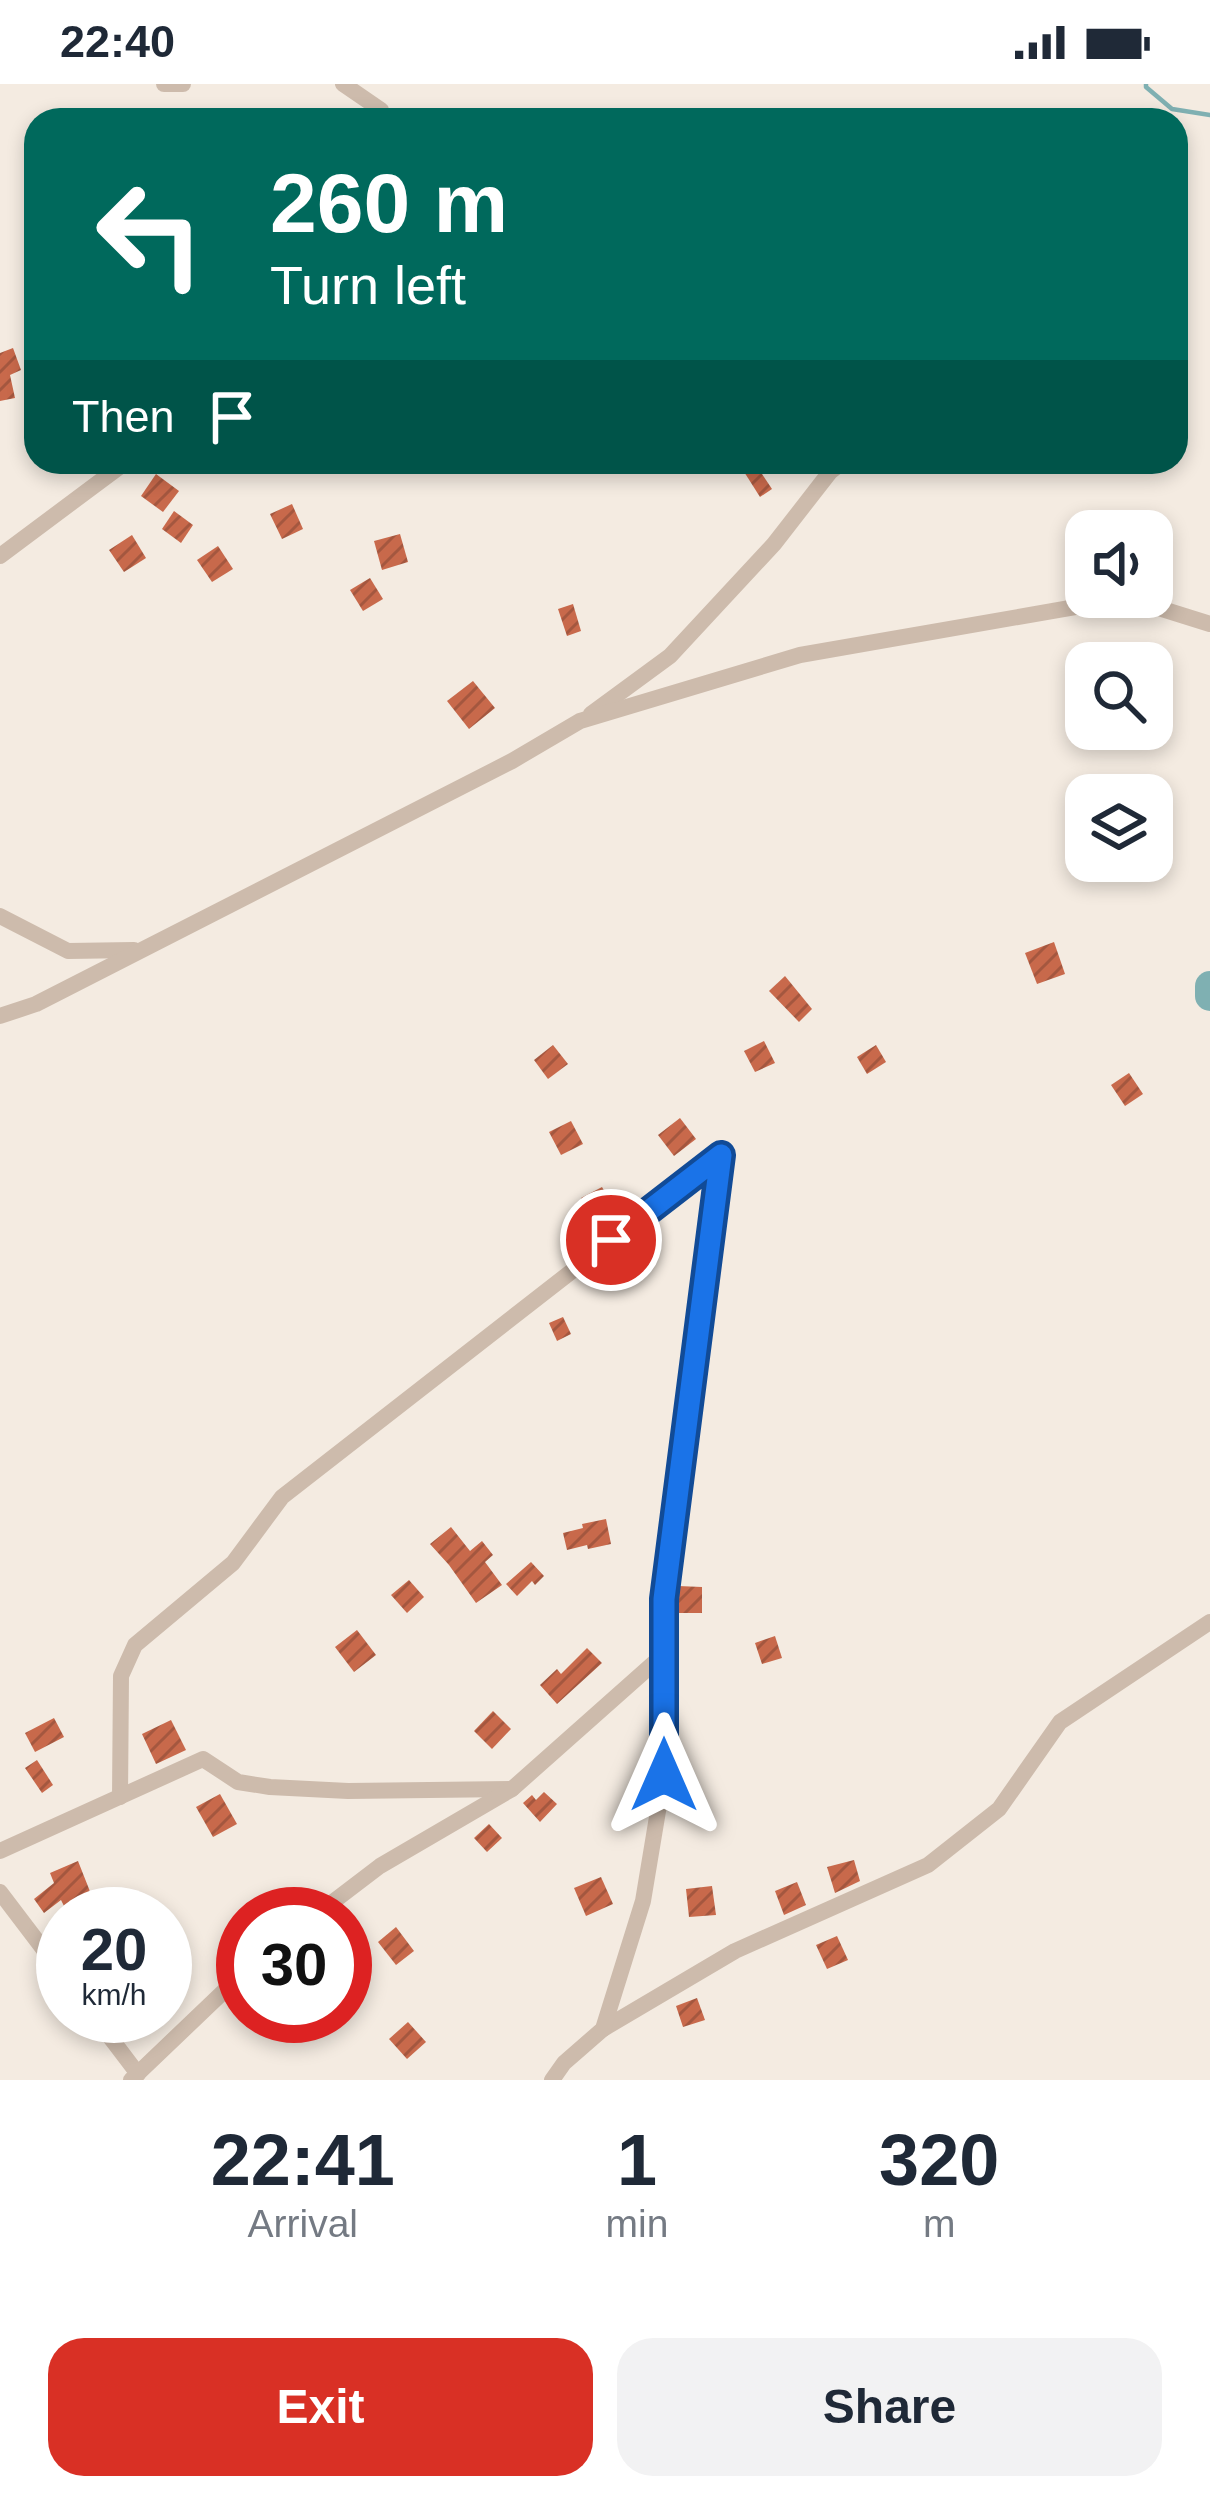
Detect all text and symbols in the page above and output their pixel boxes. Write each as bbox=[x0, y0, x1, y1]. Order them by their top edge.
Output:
text: 22:40 bbox=[60, 16, 175, 67]
icon: left bbox=[72, 156, 228, 312]
text: 260 m bbox=[270, 156, 508, 250]
text: Turn left bbox=[270, 255, 466, 315]
icon: arrive bbox=[199, 384, 265, 450]
text: Then bbox=[72, 391, 175, 442]
map controls bbox=[1065, 510, 1173, 882]
button: sound bbox=[1065, 510, 1173, 618]
button: search bbox=[1065, 642, 1173, 750]
button: layers bbox=[1065, 774, 1173, 882]
pin bbox=[560, 1189, 662, 1291]
icon: arrive bbox=[578, 1207, 644, 1273]
position arrow bbox=[601, 1712, 727, 1838]
speed limit sign: 30 bbox=[216, 1887, 372, 2043]
text: 20 bbox=[81, 1916, 147, 1983]
text: km/h bbox=[81, 1978, 147, 2011]
text: 22:41 bbox=[211, 2120, 395, 2200]
text: 1 bbox=[617, 2120, 657, 2200]
text: 320 bbox=[879, 2120, 999, 2200]
text: Arrival bbox=[248, 2202, 358, 2245]
text: min bbox=[606, 2202, 668, 2245]
text: m bbox=[923, 2202, 955, 2245]
button: Exit bbox=[48, 2338, 593, 2476]
button: Share bbox=[617, 2338, 1162, 2476]

